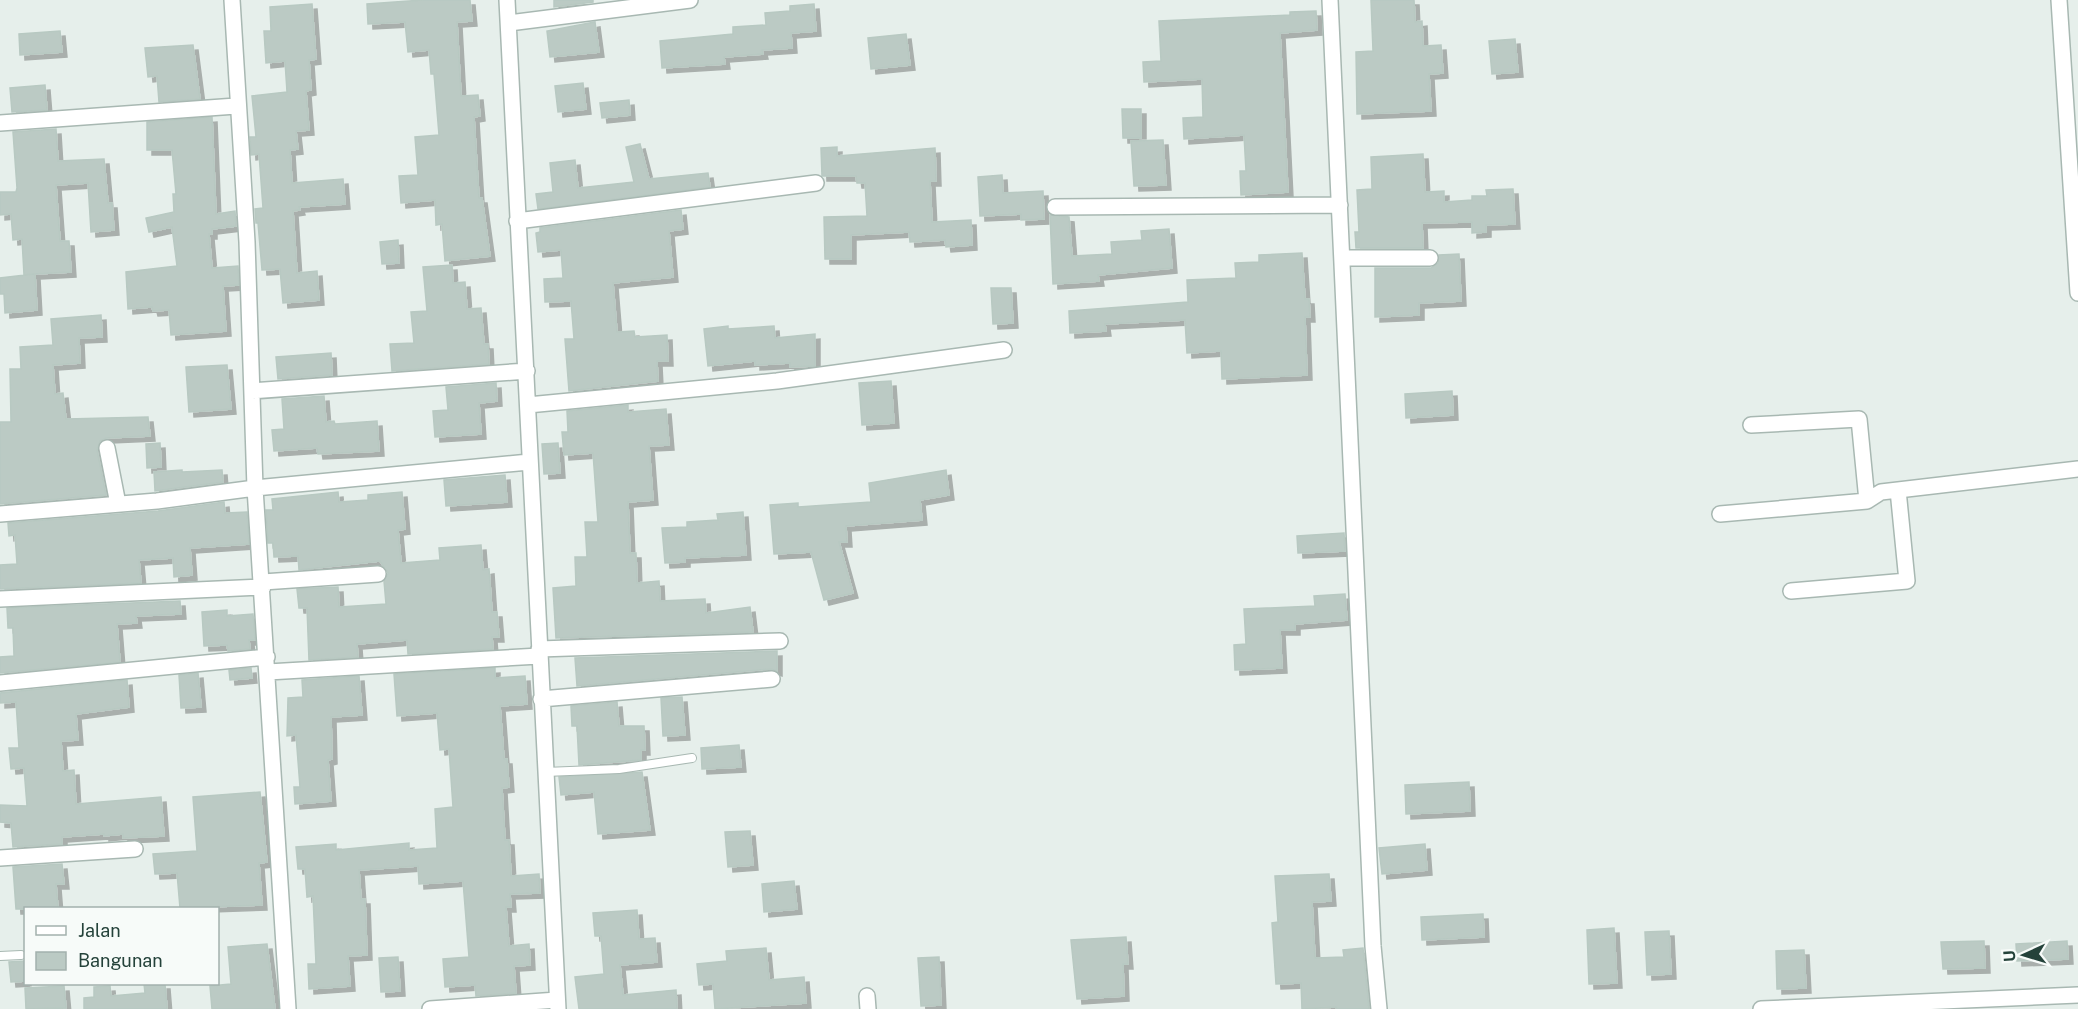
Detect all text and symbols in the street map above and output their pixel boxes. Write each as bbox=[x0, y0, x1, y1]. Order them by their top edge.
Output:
legend bbox=[24, 907, 219, 985]
text: Jalan bbox=[78, 920, 121, 941]
north arrow bbox=[1994, 925, 2054, 985]
text: Bangunan bbox=[78, 950, 163, 971]
text: U bbox=[2000, 950, 2019, 962]

